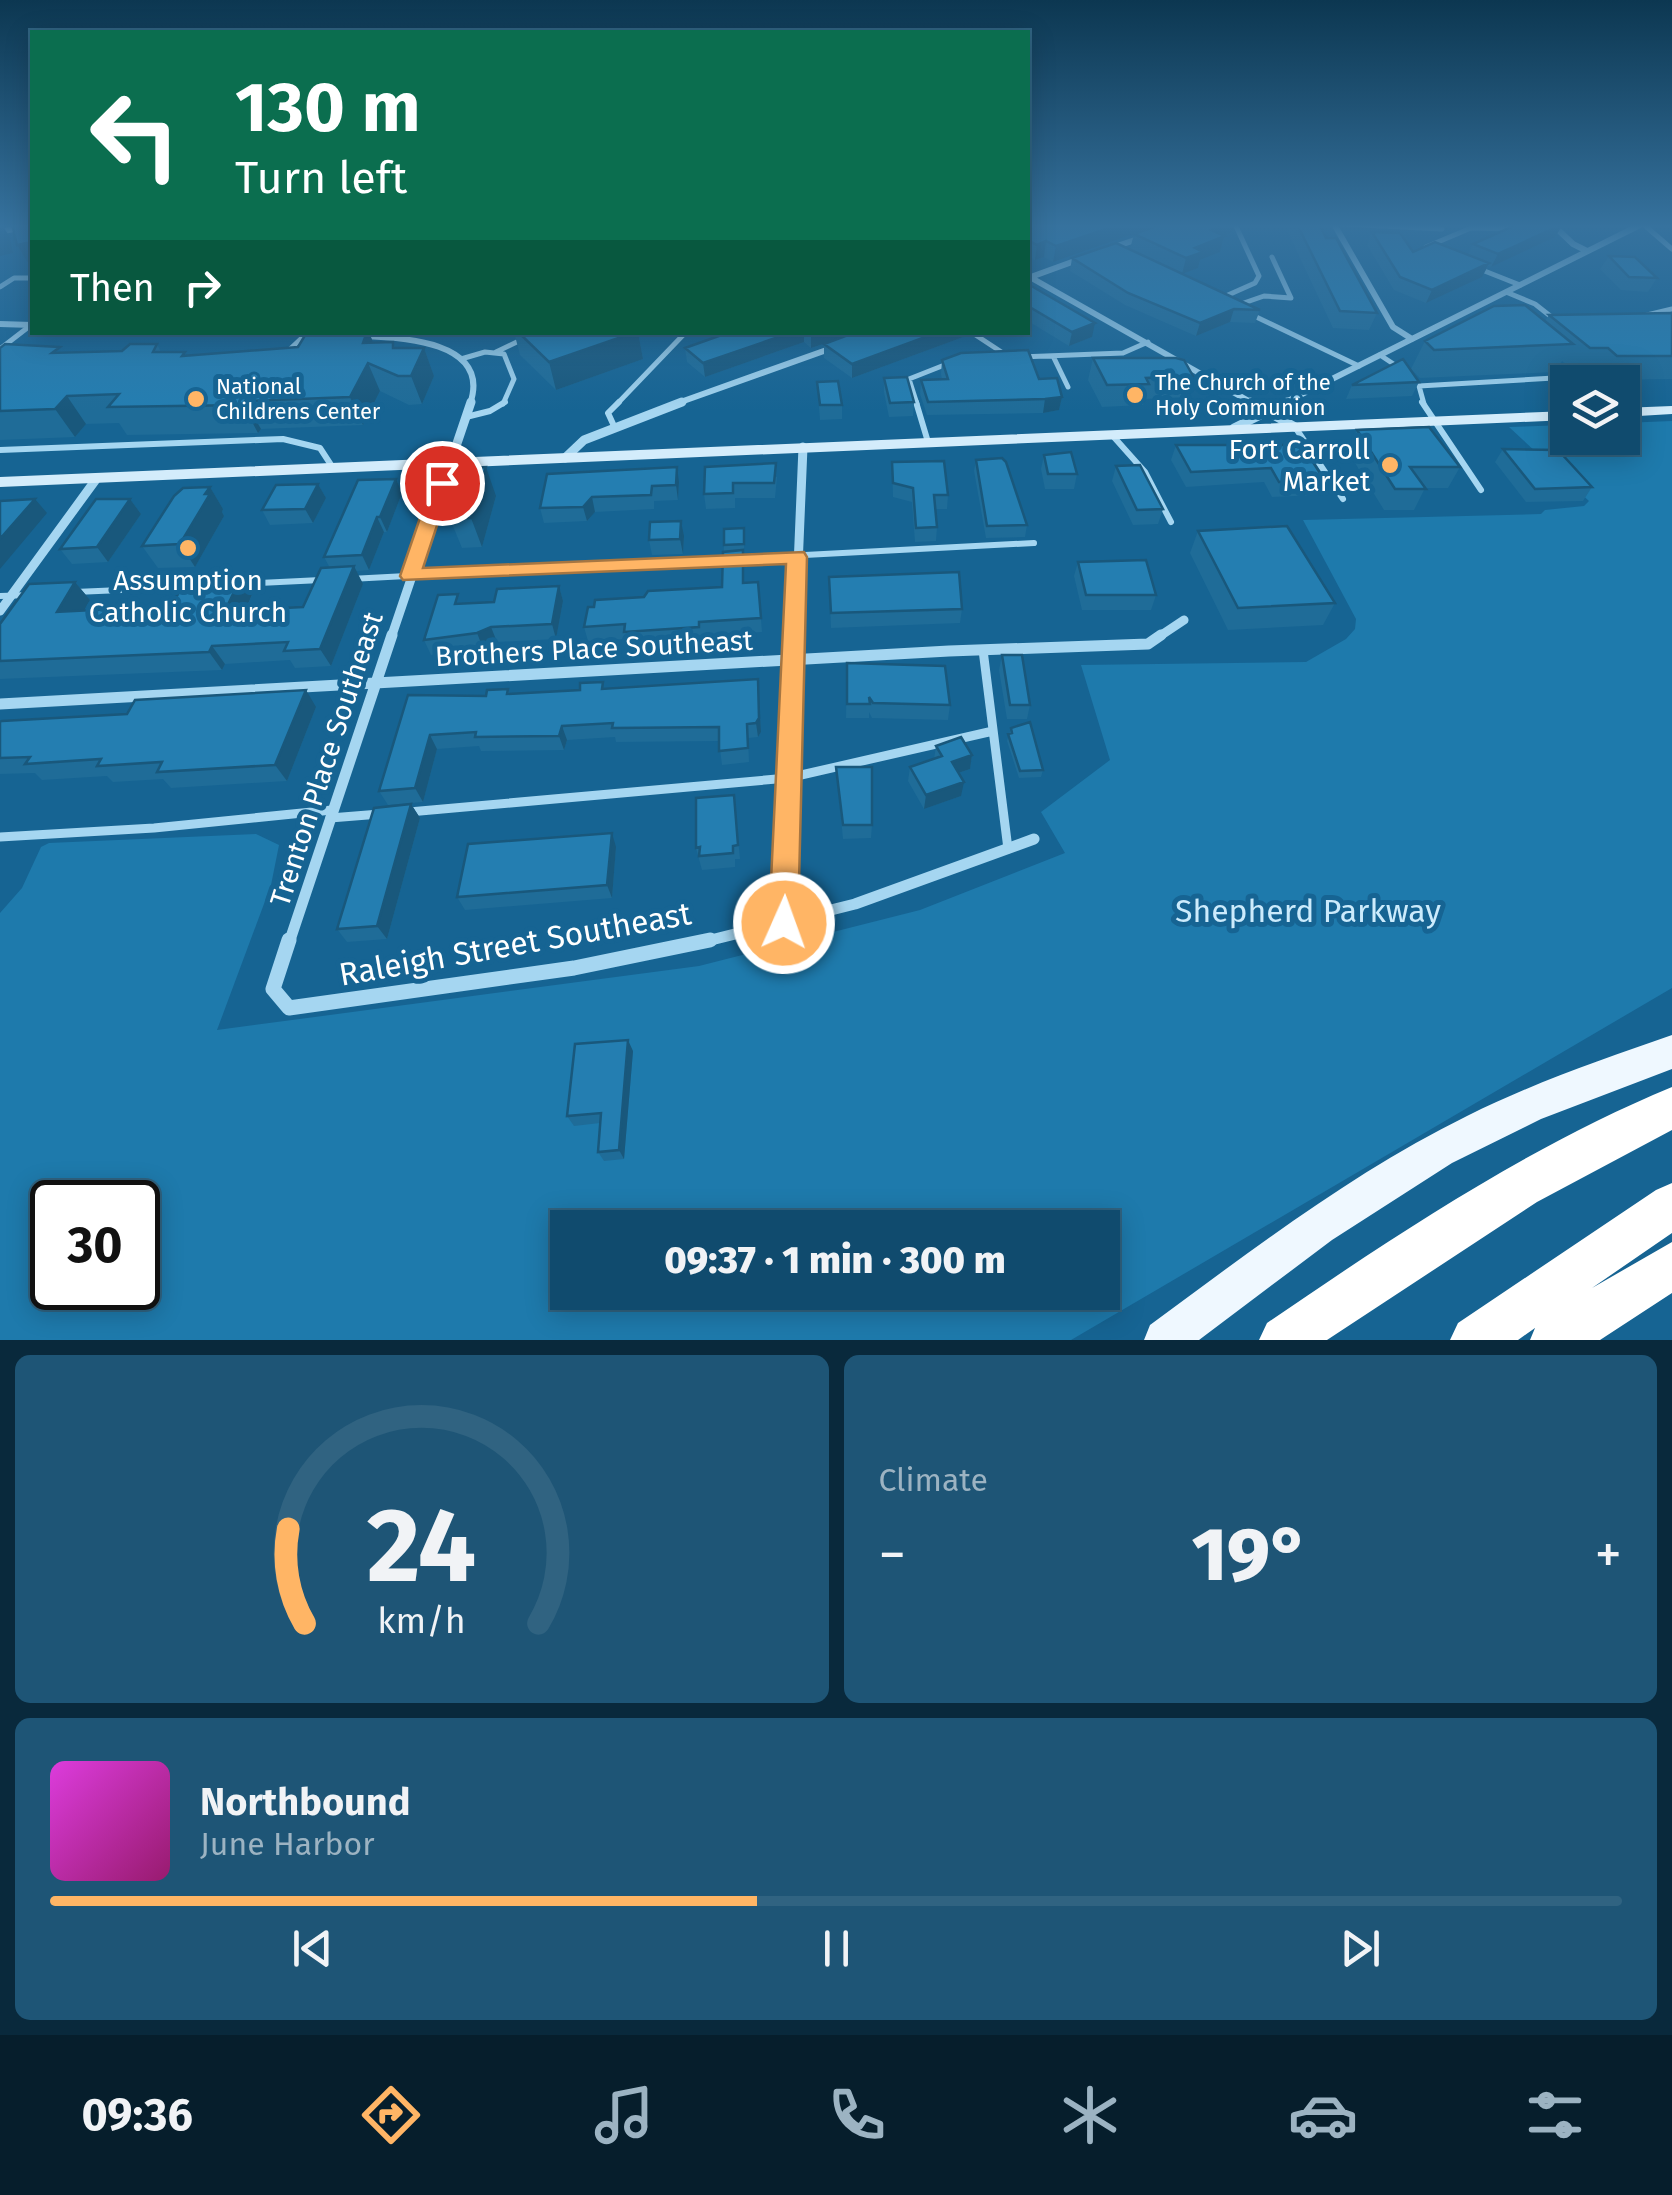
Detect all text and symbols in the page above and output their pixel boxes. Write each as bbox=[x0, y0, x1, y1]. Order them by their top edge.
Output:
text: 130 m bbox=[235, 66, 421, 150]
icon: left bbox=[70, 70, 200, 200]
text: Turn left bbox=[235, 151, 407, 205]
icon: right bbox=[175, 260, 230, 315]
text: Then bbox=[70, 265, 155, 311]
map controls bbox=[1550, 365, 1640, 455]
button: layers bbox=[1550, 365, 1640, 455]
place label: The Church of the Holy Communion bbox=[1155, 369, 1331, 421]
place label: National Childrens Center bbox=[216, 373, 381, 425]
marker: The Church of the Holy Communion bbox=[1124, 384, 1146, 406]
marker: National Childrens Center bbox=[185, 388, 207, 410]
place label: Fort Carroll Market bbox=[1228, 433, 1371, 498]
pin bbox=[400, 441, 485, 526]
marker: Fort Carroll Market bbox=[1379, 454, 1401, 476]
icon: arrive bbox=[415, 456, 470, 511]
marker: Assumption Catholic Church bbox=[177, 537, 199, 559]
place label: Assumption Catholic Church bbox=[89, 564, 287, 629]
street label: Trenton Place Southeast bbox=[263, 607, 390, 910]
street label: Brothers Place Southeast bbox=[434, 624, 755, 673]
position arrow bbox=[732, 871, 836, 975]
park label: Shepherd Parkway bbox=[1175, 892, 1441, 930]
street label: Raleigh Street Southeast bbox=[336, 894, 694, 994]
speed limit sign: 30 bbox=[30, 1180, 160, 1310]
text: 09:37 · 1 min · 300 m bbox=[664, 1237, 1006, 1283]
text: Climate bbox=[879, 1461, 988, 1499]
text: 24 bbox=[367, 1484, 477, 1609]
text: 19° bbox=[1192, 1510, 1309, 1600]
text: − bbox=[879, 1522, 906, 1588]
text: + bbox=[1595, 1522, 1622, 1588]
text: km/h bbox=[378, 1600, 466, 1642]
text: Northbound bbox=[200, 1779, 411, 1825]
text: June Harbor bbox=[200, 1825, 375, 1863]
icon: previous bbox=[285, 1921, 340, 1976]
icon: pause bbox=[809, 1921, 864, 1976]
icon: next bbox=[1333, 1921, 1388, 1976]
icon: directions bbox=[356, 2080, 426, 2150]
icon: music bbox=[589, 2080, 659, 2150]
icon: phone bbox=[822, 2080, 892, 2150]
icon: climate bbox=[1055, 2080, 1125, 2150]
icon: car bbox=[1288, 2080, 1358, 2150]
icon: filters bbox=[1520, 2080, 1590, 2150]
text: 09:36 bbox=[81, 2088, 193, 2142]

